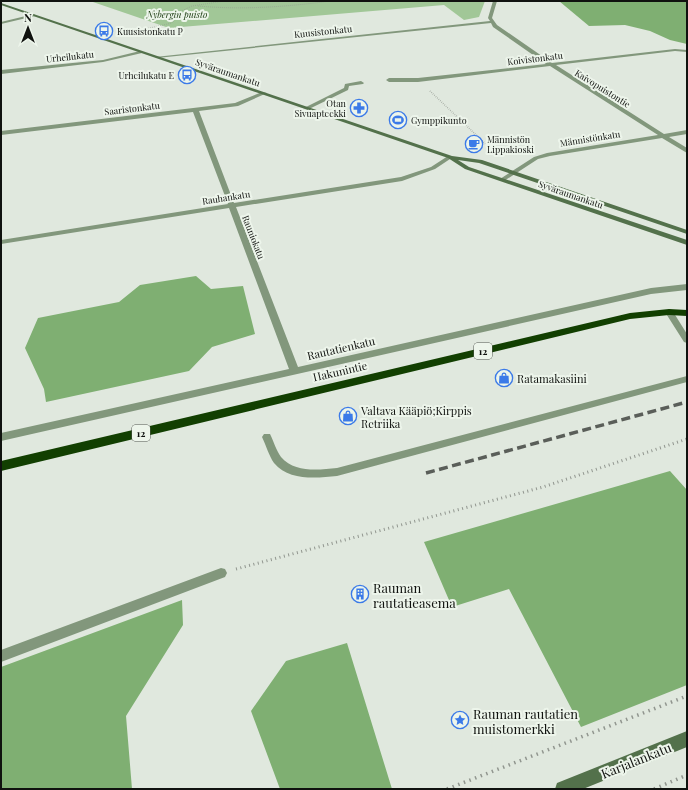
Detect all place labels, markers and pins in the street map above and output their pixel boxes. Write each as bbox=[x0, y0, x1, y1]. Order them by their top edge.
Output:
bus stop icon: Kuusistonkatu P bbox=[94, 21, 114, 41]
place label: Kuusistonkatu P bbox=[117, 25, 183, 37]
bus stop icon: Urheilukatu E bbox=[177, 65, 197, 85]
place label: Urheilukatu E bbox=[118, 69, 175, 81]
place label: Otan Sivuapteekki bbox=[295, 97, 347, 119]
pharmacy icon: Otan Sivuapteekki bbox=[349, 98, 369, 118]
sports icon: Gymppikunto bbox=[388, 110, 408, 130]
place label: Gymppikunto bbox=[411, 114, 467, 126]
place label: Männistön Lippakioski bbox=[487, 133, 534, 155]
cafe icon: Männistön Lippakioski bbox=[464, 134, 484, 154]
shop icon: Ratamakasiini bbox=[494, 368, 514, 388]
place label: Ratamakasiini bbox=[517, 371, 587, 386]
place label: Valtava Kääpiö;Kirppis Retriika bbox=[360, 403, 472, 431]
shop icon: Valtava Kääpiö;Kirppis Retriika bbox=[338, 406, 358, 426]
place label: Rauman rautatieasema bbox=[373, 579, 456, 611]
building icon: Rauman rautatieasema bbox=[350, 584, 370, 604]
place label: Rauman rautatien muistomerkki bbox=[473, 705, 578, 737]
place icon: Rauman rautatien muistomerkki bbox=[450, 710, 470, 730]

